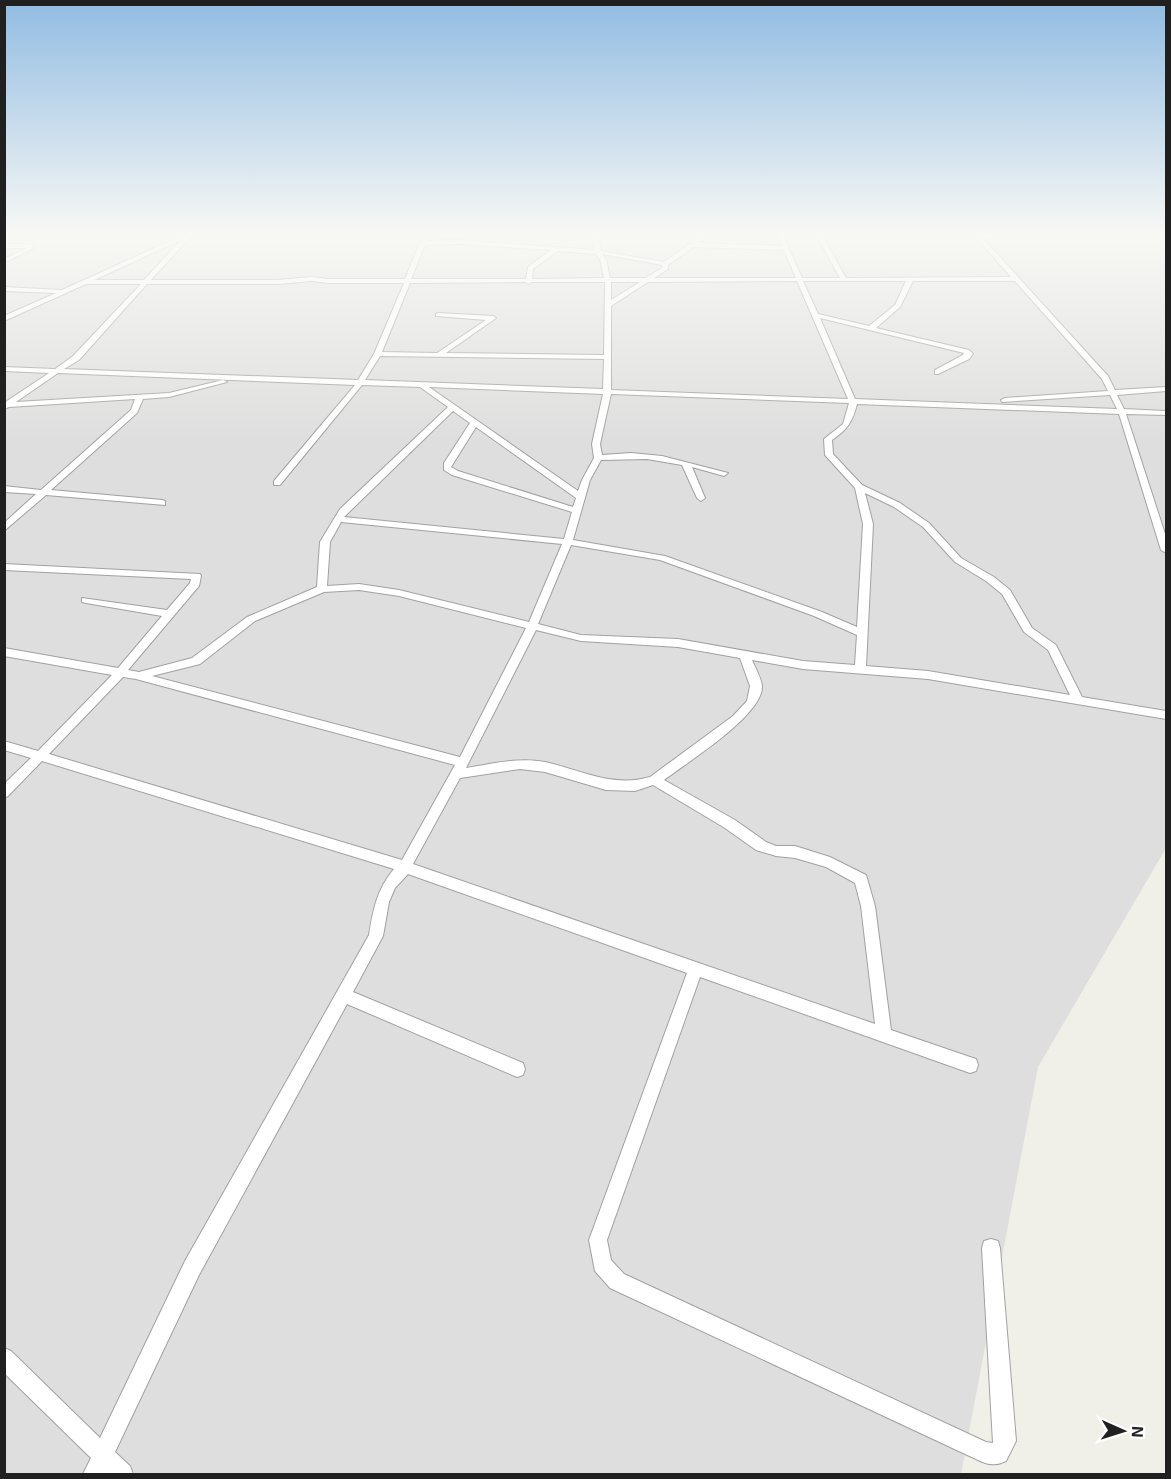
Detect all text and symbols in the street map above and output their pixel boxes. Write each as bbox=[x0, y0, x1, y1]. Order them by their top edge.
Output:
north arrow bbox=[1093, 1401, 1153, 1461]
text: N bbox=[1129, 1426, 1148, 1438]

